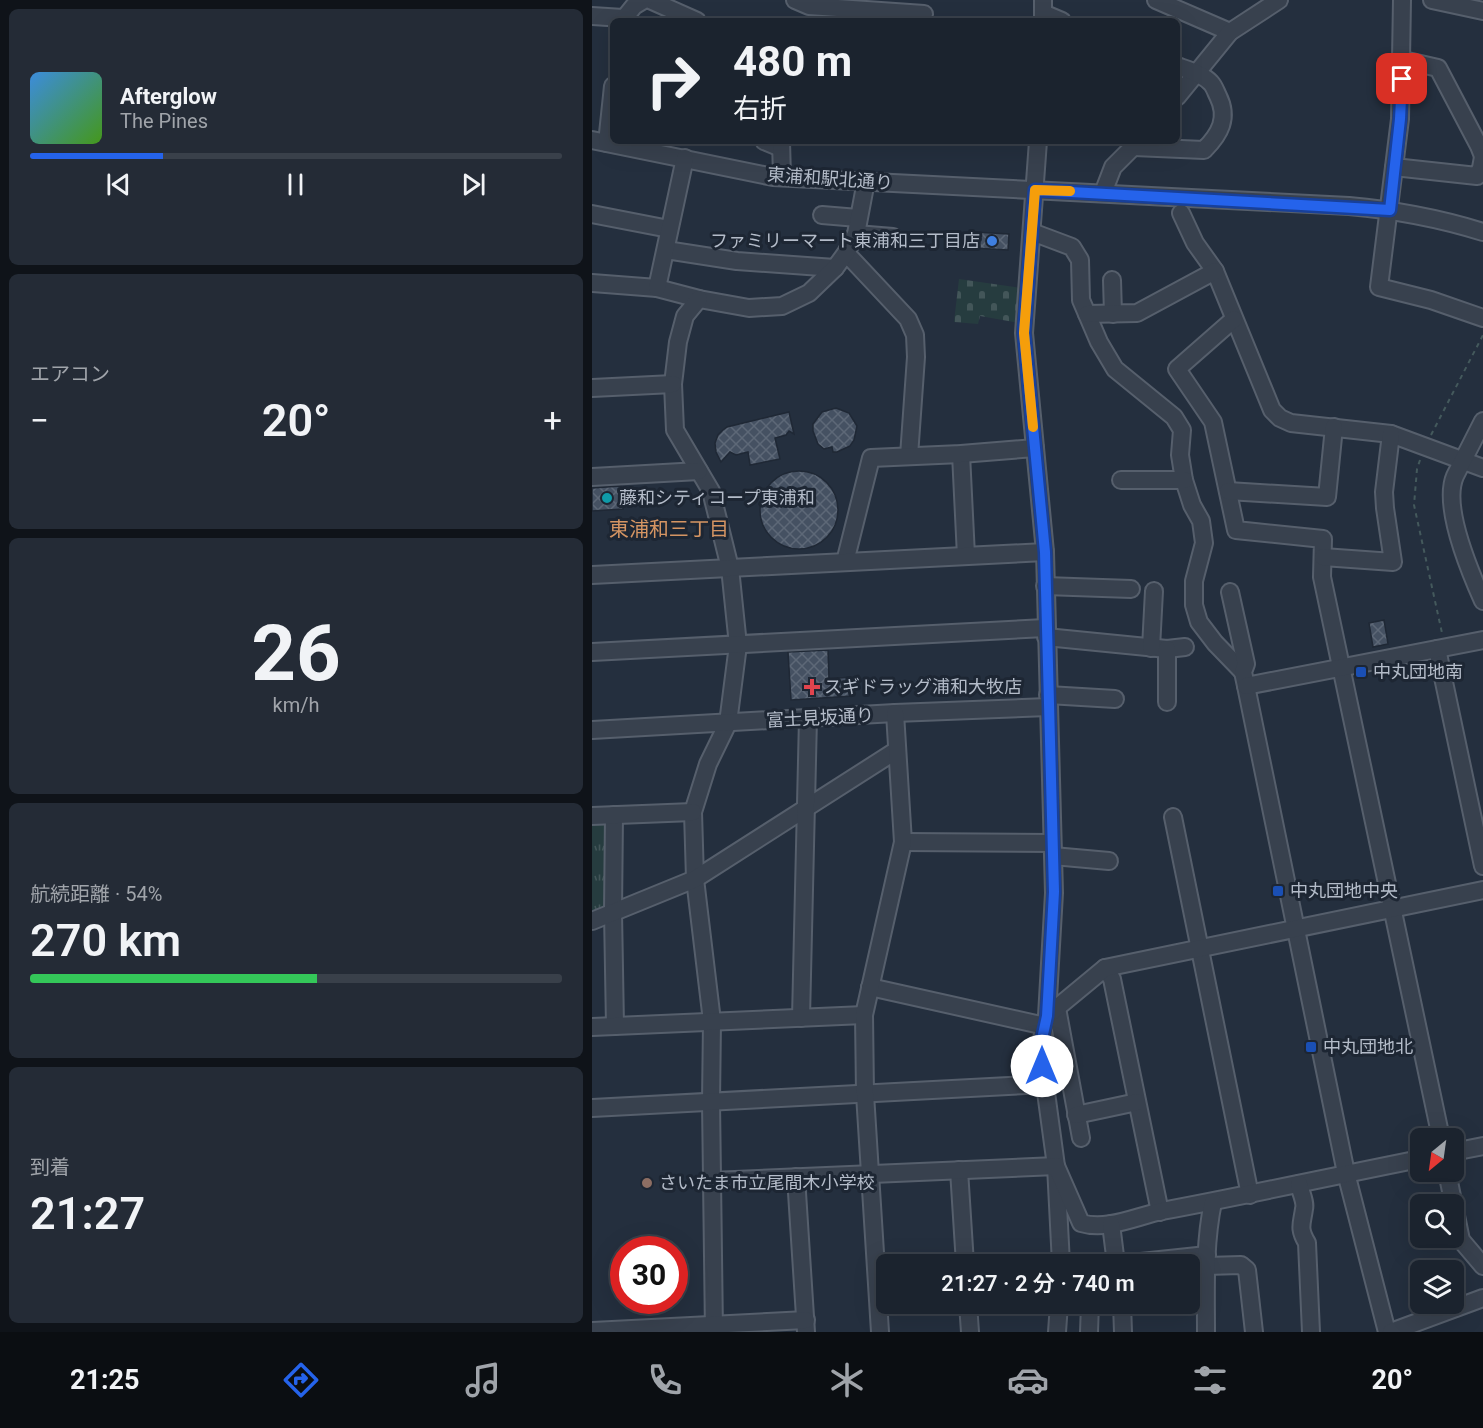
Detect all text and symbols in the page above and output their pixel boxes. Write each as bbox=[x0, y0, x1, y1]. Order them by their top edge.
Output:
text: 480 m bbox=[733, 37, 852, 86]
icon: right bbox=[634, 42, 712, 120]
pin bbox=[1376, 53, 1427, 104]
icon: arrive bbox=[1385, 62, 1418, 95]
text: Afterglow bbox=[120, 84, 217, 109]
text: 右折 bbox=[733, 93, 787, 125]
text: The Pines bbox=[120, 109, 208, 133]
street label: 東浦和駅北通り bbox=[766, 164, 894, 193]
icon: previous bbox=[102, 168, 135, 201]
icon: pause bbox=[279, 168, 312, 201]
icon: next bbox=[457, 168, 490, 201]
place label: ファミリーマート東浦和三丁目店 bbox=[710, 230, 980, 251]
marker: ファミリーマート東浦和三丁目店 bbox=[985, 234, 999, 248]
text: エアコン bbox=[30, 362, 110, 386]
text: 20° bbox=[262, 394, 330, 447]
text: − bbox=[30, 401, 49, 440]
text: + bbox=[543, 401, 562, 440]
place label: 藤和シティコープ東浦和 bbox=[619, 487, 815, 508]
marker: 藤和シティコープ東浦和 bbox=[600, 491, 614, 505]
district label: 東浦和三丁目 bbox=[609, 517, 729, 541]
text: 26 bbox=[251, 608, 341, 699]
place label: 中丸団地南 bbox=[1373, 661, 1463, 682]
marker: 中丸団地南 bbox=[1354, 665, 1368, 679]
place label: スギドラッグ浦和大牧店 bbox=[824, 676, 1022, 697]
marker: スギドラッグ浦和大牧店 bbox=[805, 680, 819, 694]
text: km/h bbox=[273, 693, 319, 717]
street label: 富士見坂通り bbox=[765, 704, 874, 731]
place label: 中丸団地中央 bbox=[1290, 880, 1398, 901]
text: 航続距離 · 54% bbox=[30, 882, 162, 906]
marker: 中丸団地中央 bbox=[1271, 884, 1285, 898]
text: 270 km bbox=[30, 914, 181, 967]
position arrow bbox=[1010, 1034, 1074, 1098]
place label: 中丸団地北 bbox=[1323, 1036, 1413, 1057]
marker: 中丸団地北 bbox=[1304, 1040, 1318, 1054]
north arrow bbox=[1410, 1128, 1464, 1182]
map controls bbox=[1410, 1128, 1464, 1314]
text: 到着 bbox=[30, 1155, 70, 1179]
place label: さいたま市立尾間木小学校 bbox=[659, 1172, 874, 1193]
marker: さいたま市立尾間木小学校 bbox=[640, 1176, 654, 1190]
text: 21:27 bbox=[30, 1187, 145, 1240]
button: search bbox=[1410, 1194, 1464, 1248]
speed limit sign: 30 bbox=[610, 1236, 688, 1314]
button: layers bbox=[1410, 1260, 1464, 1314]
text: 21:27 · 2 分 · 740 m bbox=[941, 1271, 1135, 1296]
icon: directions bbox=[280, 1359, 322, 1401]
icon: music bbox=[462, 1359, 504, 1401]
icon: phone bbox=[644, 1359, 686, 1401]
icon: climate bbox=[826, 1359, 868, 1401]
icon: car bbox=[1007, 1359, 1049, 1401]
icon: filters bbox=[1189, 1359, 1231, 1401]
text: 21:25 bbox=[70, 1364, 140, 1396]
text: 20° bbox=[1371, 1364, 1413, 1396]

